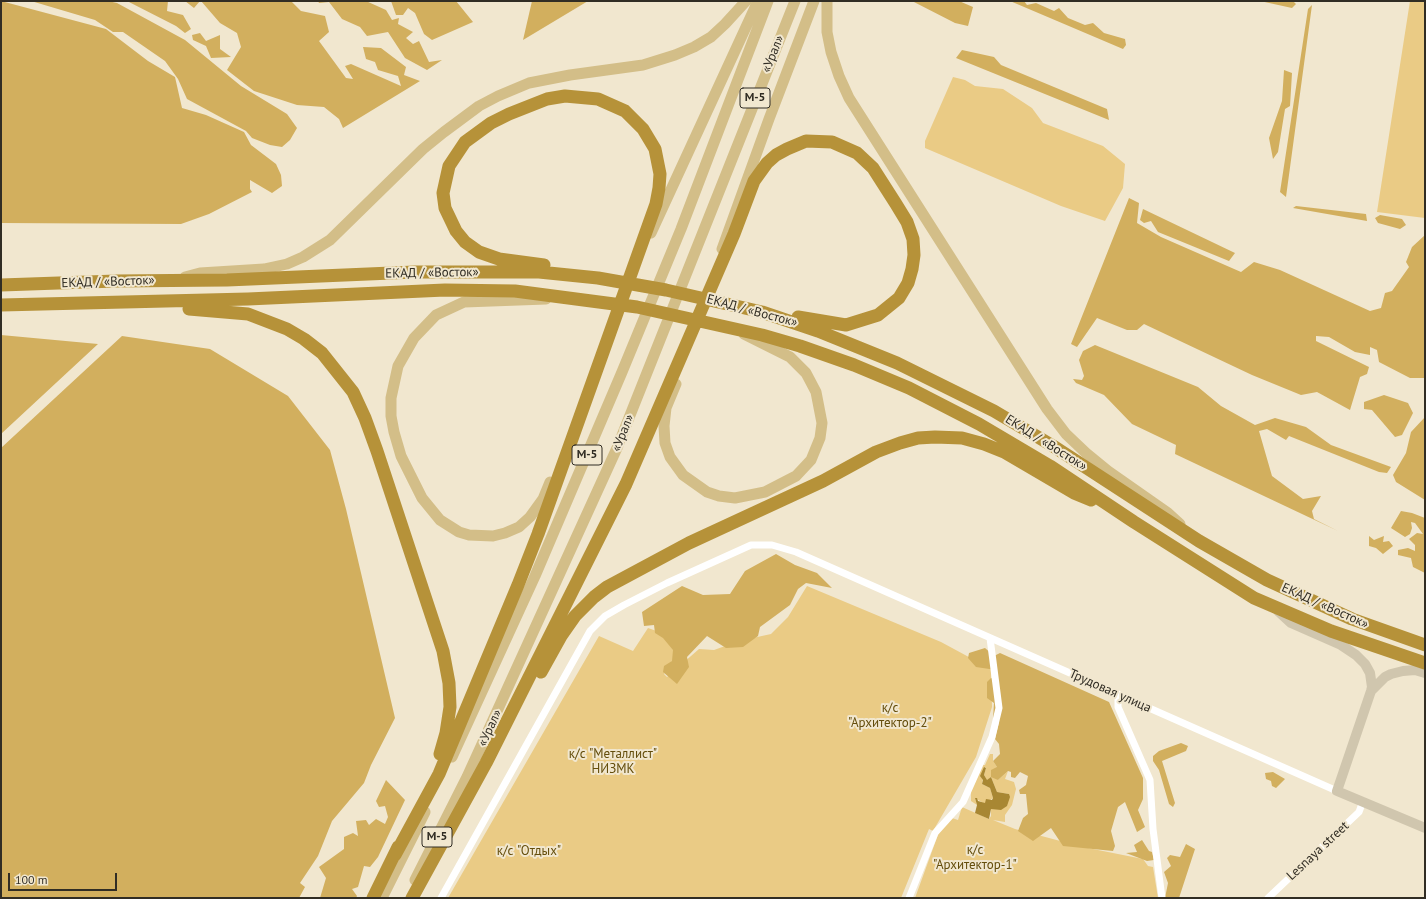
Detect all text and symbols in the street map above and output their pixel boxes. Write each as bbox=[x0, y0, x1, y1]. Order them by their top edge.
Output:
street label: «Урал» bbox=[758, 33, 788, 75]
road number: М-5 bbox=[740, 88, 770, 108]
street label: ЕКАД / «Восток» bbox=[385, 264, 479, 282]
street label: ЕКАД / «Восток» bbox=[61, 273, 155, 291]
street label: ЕКАД / «Восток» bbox=[705, 291, 799, 331]
street label: «Урал» bbox=[608, 412, 638, 454]
street label: ЕКАД / «Восток» bbox=[1002, 412, 1090, 474]
road number: М-5 bbox=[572, 445, 602, 465]
street label: ЕКАД / «Восток» bbox=[1279, 580, 1371, 632]
street label: Трудовая улица bbox=[1067, 666, 1153, 716]
park label: к/с "Архитектор-2" bbox=[848, 700, 932, 731]
street label: «Урал» bbox=[475, 707, 505, 749]
park label: к/с "Металлист" НИЗМК bbox=[569, 746, 657, 777]
street label: Lesnaya street bbox=[1284, 818, 1352, 884]
road number: М-5 bbox=[422, 827, 452, 847]
park label: к/с "Архитектор-1" bbox=[933, 842, 1017, 873]
park label: к/с "Отдых" bbox=[497, 843, 561, 859]
scale bar bbox=[10, 865, 119, 891]
text: 100 m bbox=[15, 872, 48, 887]

